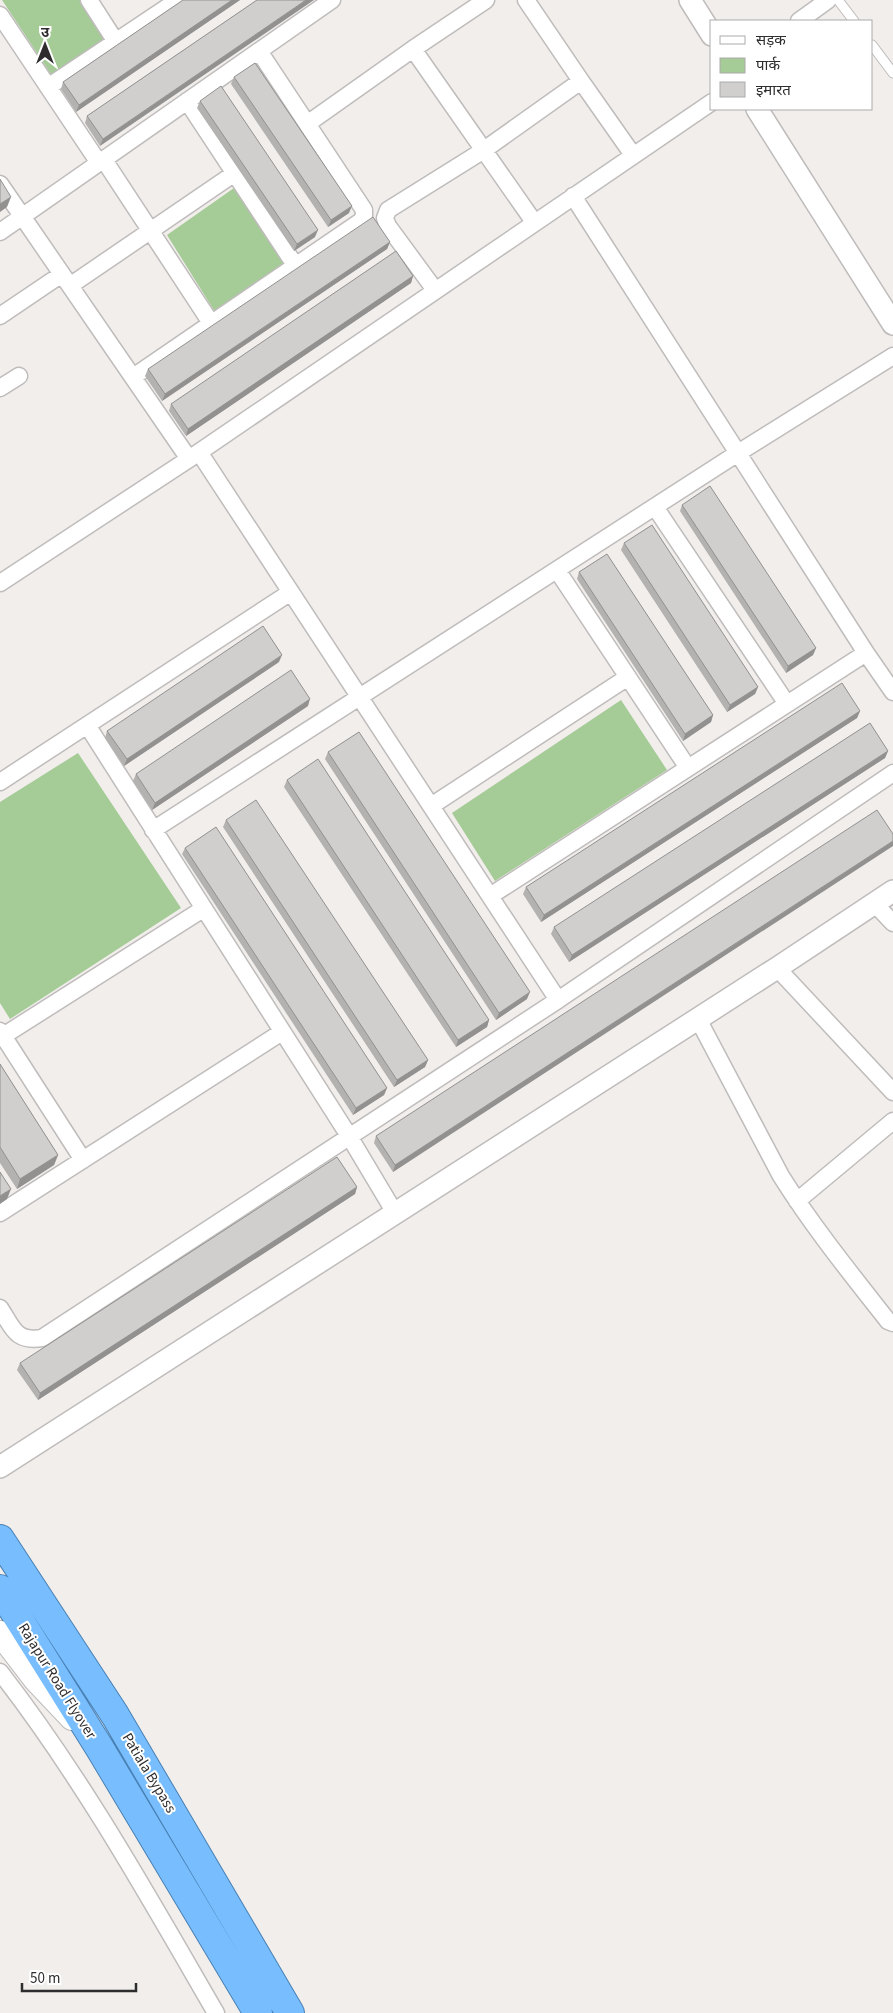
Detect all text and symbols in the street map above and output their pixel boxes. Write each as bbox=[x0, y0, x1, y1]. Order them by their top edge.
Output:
north arrow bbox=[20, 20, 70, 70]
legend bbox=[710, 20, 873, 110]
text: उ bbox=[41, 23, 50, 43]
text: सड़क bbox=[756, 30, 786, 51]
text: पार्क bbox=[756, 55, 780, 76]
text: इमारत bbox=[756, 80, 791, 101]
street label: Rajapur Road Flyover bbox=[13, 1619, 102, 1744]
street label: Patiala Bypass bbox=[117, 1729, 181, 1817]
scale bar bbox=[22, 1960, 136, 1992]
text: 50 m bbox=[30, 1968, 60, 1989]

